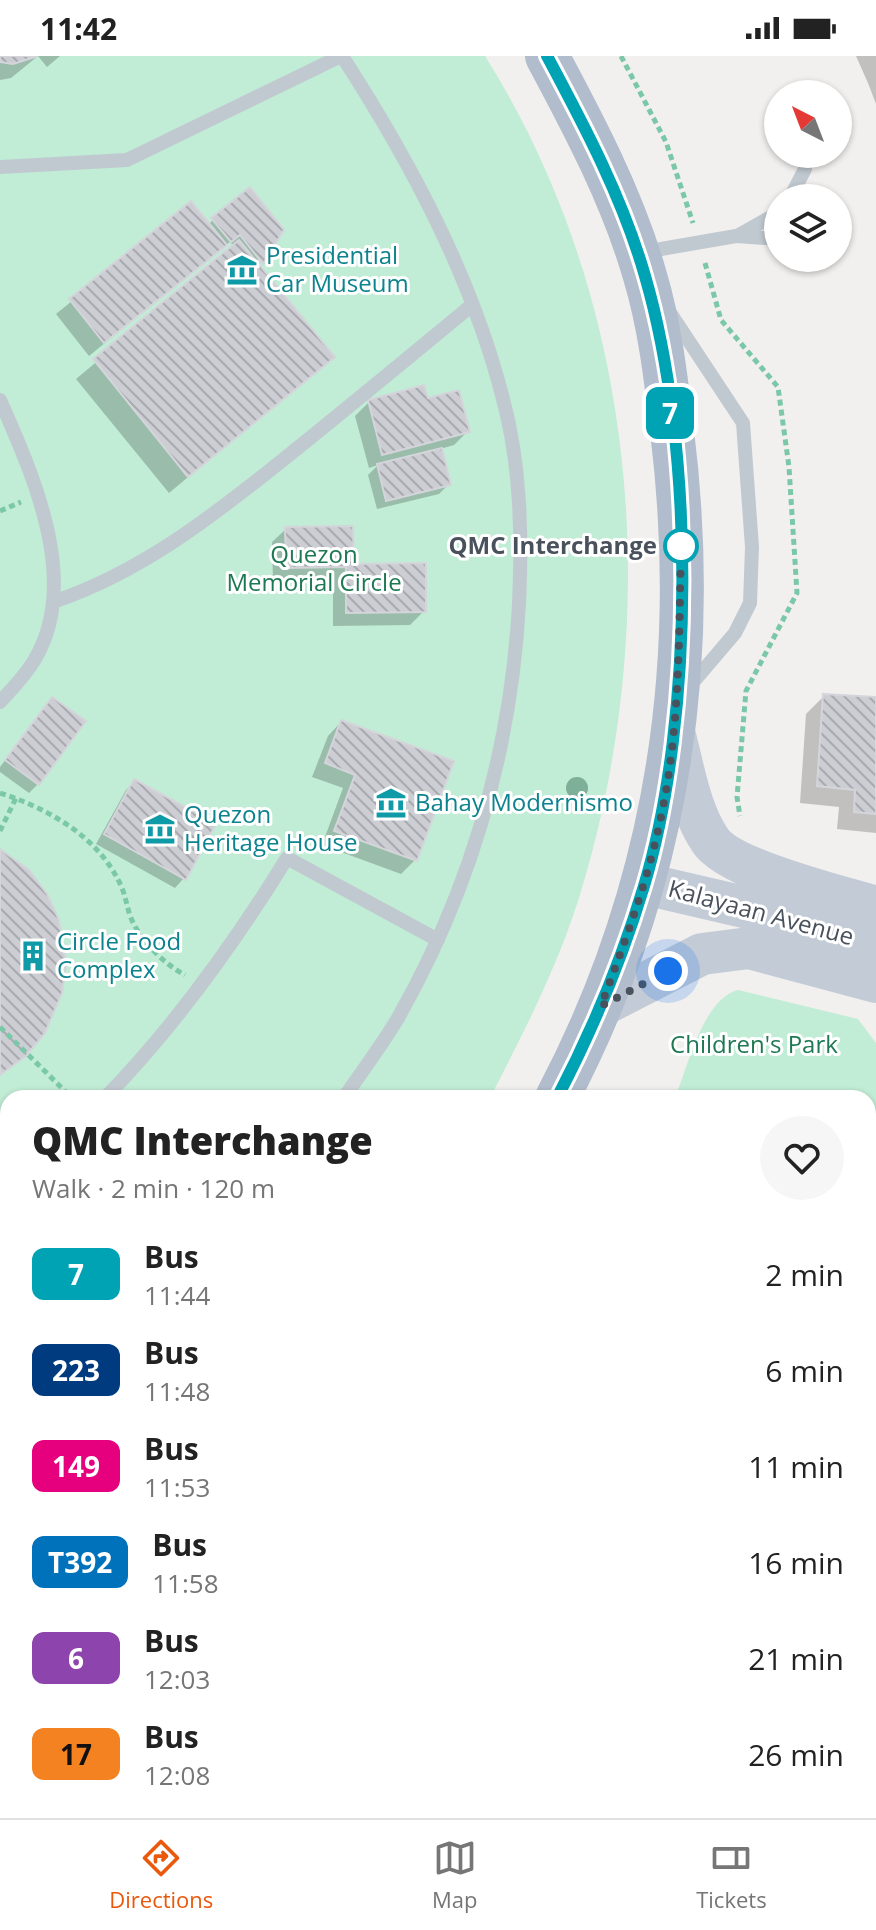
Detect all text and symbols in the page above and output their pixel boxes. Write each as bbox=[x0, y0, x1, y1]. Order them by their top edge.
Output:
text: 11:42 bbox=[40, 8, 117, 49]
north arrow bbox=[764, 80, 852, 168]
map controls bbox=[764, 80, 852, 272]
button: layers bbox=[764, 184, 852, 272]
place label: Presidential Car Museum bbox=[266, 238, 409, 299]
museum icon: Presidential Car Museum bbox=[225, 253, 259, 287]
line badge: 7 bbox=[644, 387, 696, 439]
text: 7 bbox=[662, 394, 678, 432]
place label: QMC Interchange bbox=[448, 528, 657, 561]
marker: QMC Interchange bbox=[664, 529, 698, 563]
park label: Quezon Memorial Circle bbox=[226, 537, 402, 598]
place label: Bahay Modernismo bbox=[415, 785, 633, 818]
museum icon: Bahay Modernismo bbox=[374, 786, 408, 820]
place label: Quezon Heritage House bbox=[184, 797, 357, 858]
museum icon: Quezon Heritage House bbox=[143, 812, 177, 846]
street label: Kalayaan Avenue bbox=[665, 871, 858, 952]
place label: Circle Food Complex bbox=[57, 924, 181, 985]
building icon: Circle Food Complex bbox=[16, 939, 50, 973]
your location bbox=[648, 951, 688, 991]
park label: Children's Park bbox=[670, 1027, 838, 1060]
text: QMC Interchange bbox=[32, 1114, 373, 1166]
button: heart bbox=[760, 1116, 844, 1200]
text: Walk · 2 min · 120 m bbox=[32, 1170, 275, 1206]
text: Bus bbox=[144, 1236, 199, 1277]
text: 2 min bbox=[765, 1254, 844, 1295]
text: 7 bbox=[68, 1255, 84, 1293]
text: 11:44 bbox=[144, 1277, 210, 1313]
text: Bus bbox=[144, 1332, 199, 1373]
text: 6 min bbox=[765, 1350, 844, 1391]
text: 223 bbox=[52, 1351, 100, 1389]
text: 11:48 bbox=[144, 1373, 210, 1409]
text: Bus bbox=[144, 1428, 199, 1469]
text: 11 min bbox=[748, 1446, 844, 1487]
text: 149 bbox=[52, 1447, 100, 1485]
text: 11:53 bbox=[144, 1469, 210, 1505]
text: Bus bbox=[152, 1524, 207, 1565]
text: 16 min bbox=[748, 1542, 844, 1583]
text: T392 bbox=[48, 1543, 112, 1581]
text: 11:58 bbox=[152, 1565, 219, 1601]
text: Bus bbox=[144, 1620, 199, 1661]
text: 21 min bbox=[748, 1638, 844, 1679]
text: 6 bbox=[68, 1639, 84, 1677]
text: 12:03 bbox=[144, 1661, 210, 1697]
text: Bus bbox=[144, 1716, 199, 1757]
text: 26 min bbox=[748, 1734, 844, 1775]
text: 17 bbox=[60, 1735, 92, 1773]
text: 12:08 bbox=[144, 1757, 210, 1793]
tab: Directions bbox=[109, 1836, 213, 1914]
tab: Map bbox=[432, 1836, 478, 1914]
tab: Tickets bbox=[696, 1836, 767, 1914]

